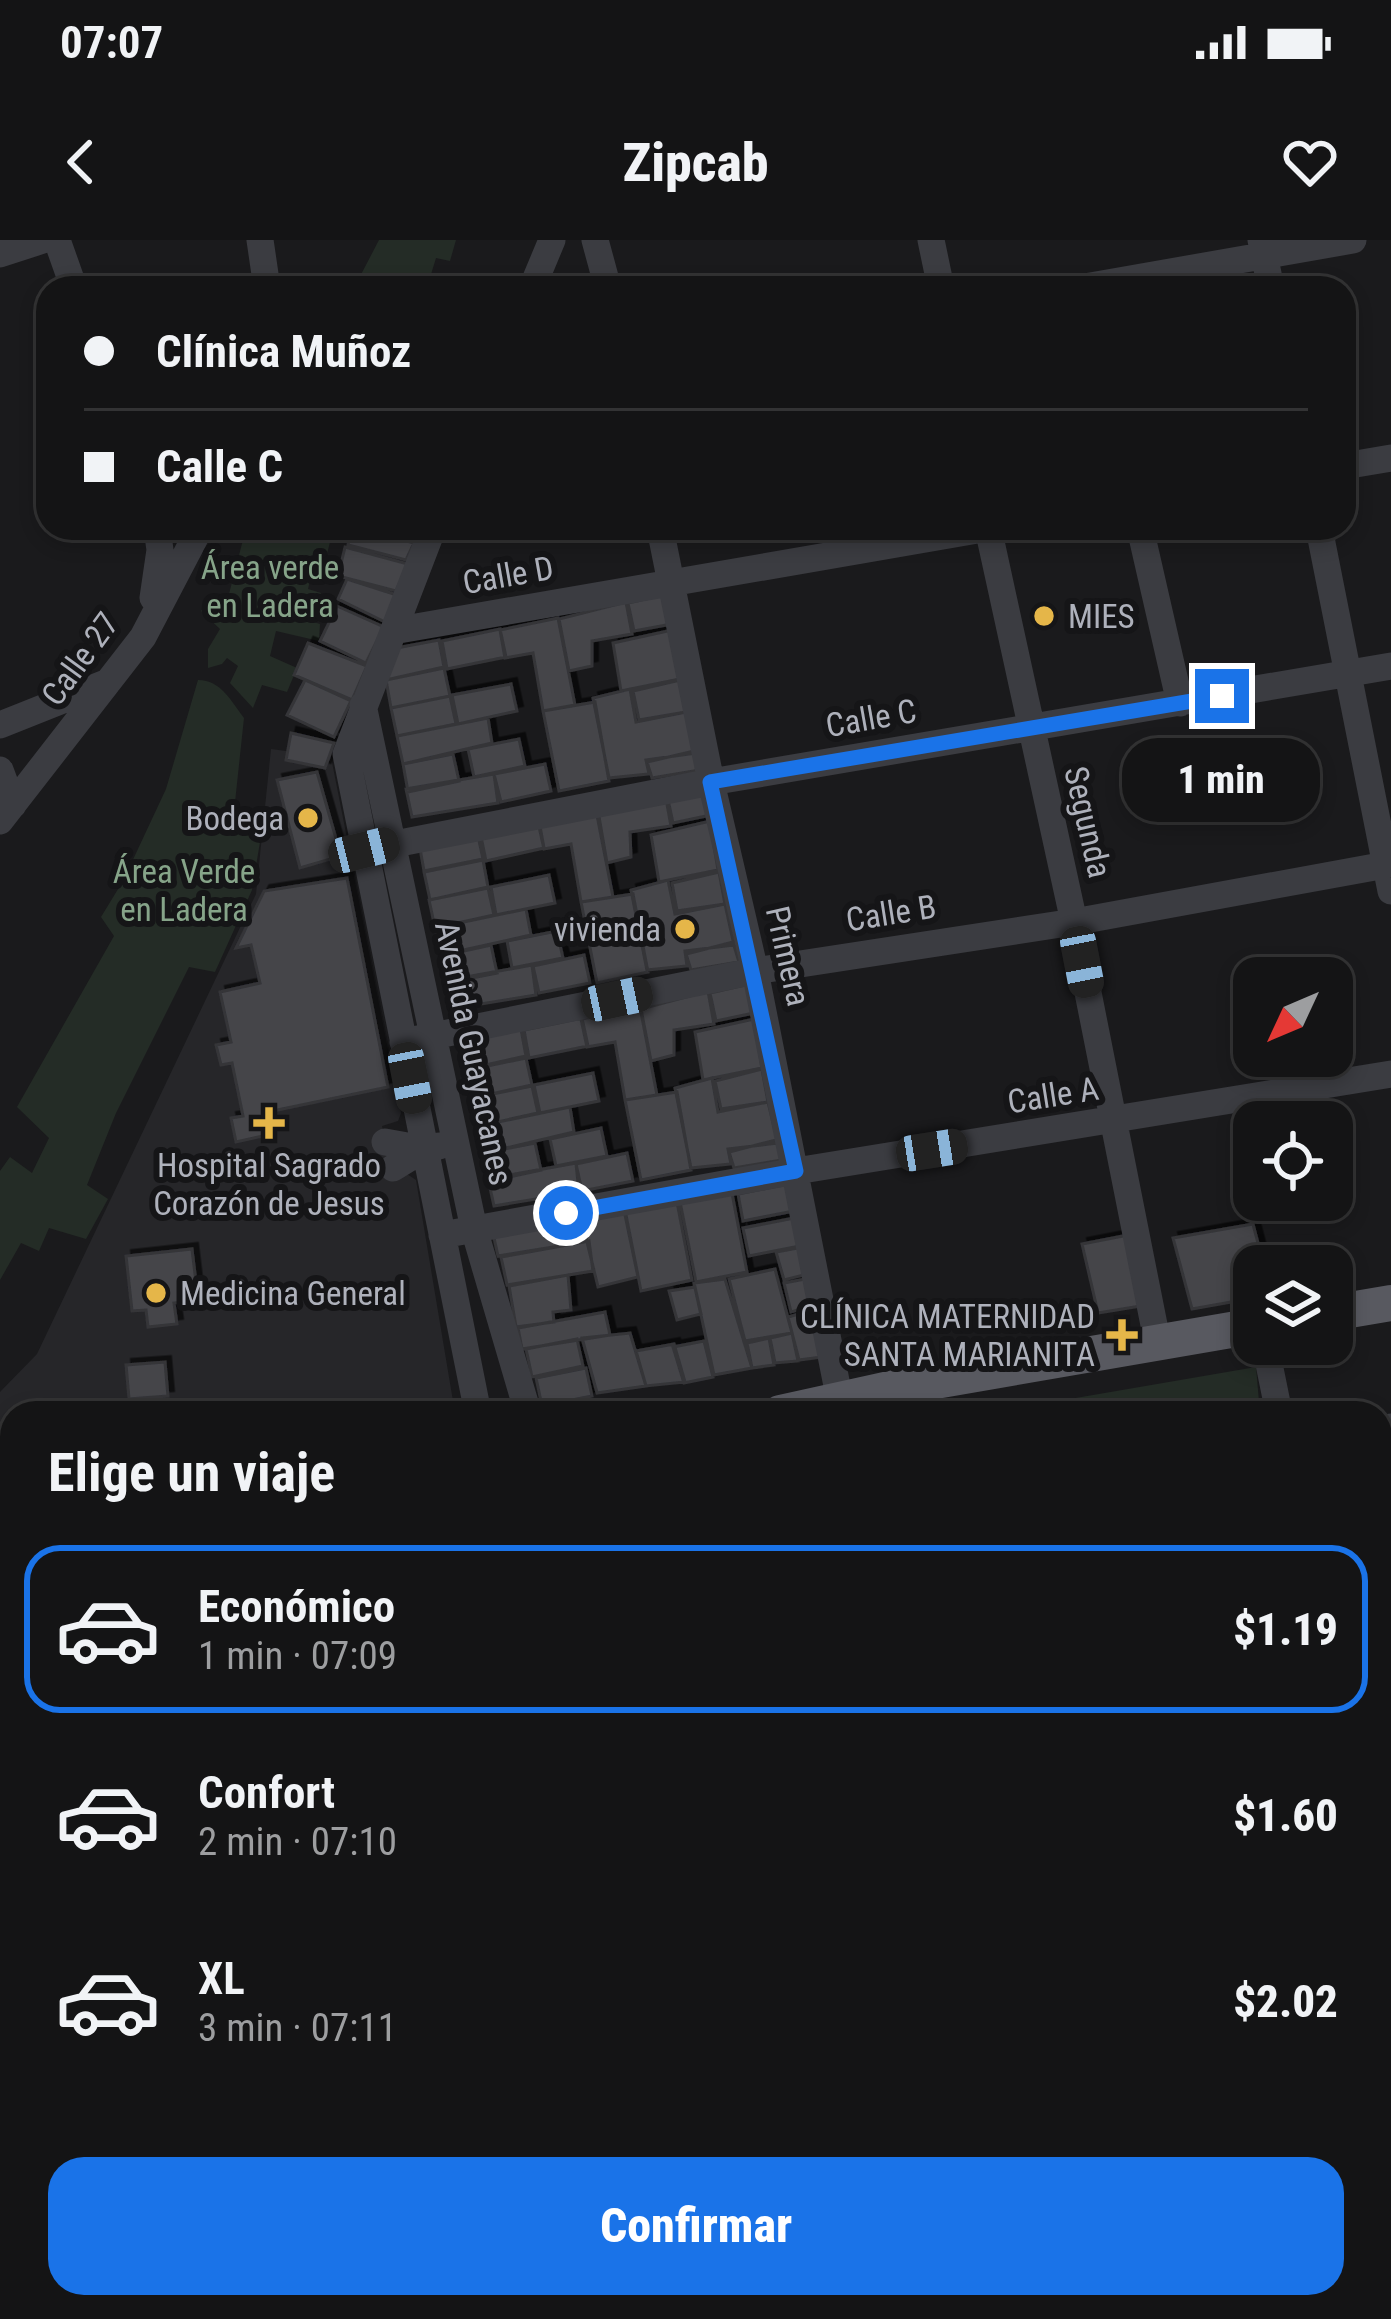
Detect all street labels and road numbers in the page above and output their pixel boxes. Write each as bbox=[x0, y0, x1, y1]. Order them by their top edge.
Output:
street label: Calle D bbox=[460, 548, 556, 602]
street label: Calle 27 bbox=[33, 605, 127, 713]
street label: Calle C bbox=[823, 691, 919, 745]
street label: Segunda bbox=[1056, 763, 1120, 881]
street label: Calle B bbox=[843, 887, 939, 939]
street label: Primera bbox=[758, 902, 818, 1010]
street label: Avenida Guayacanes bbox=[427, 917, 521, 1189]
street label: Calle A bbox=[1005, 1069, 1101, 1121]

